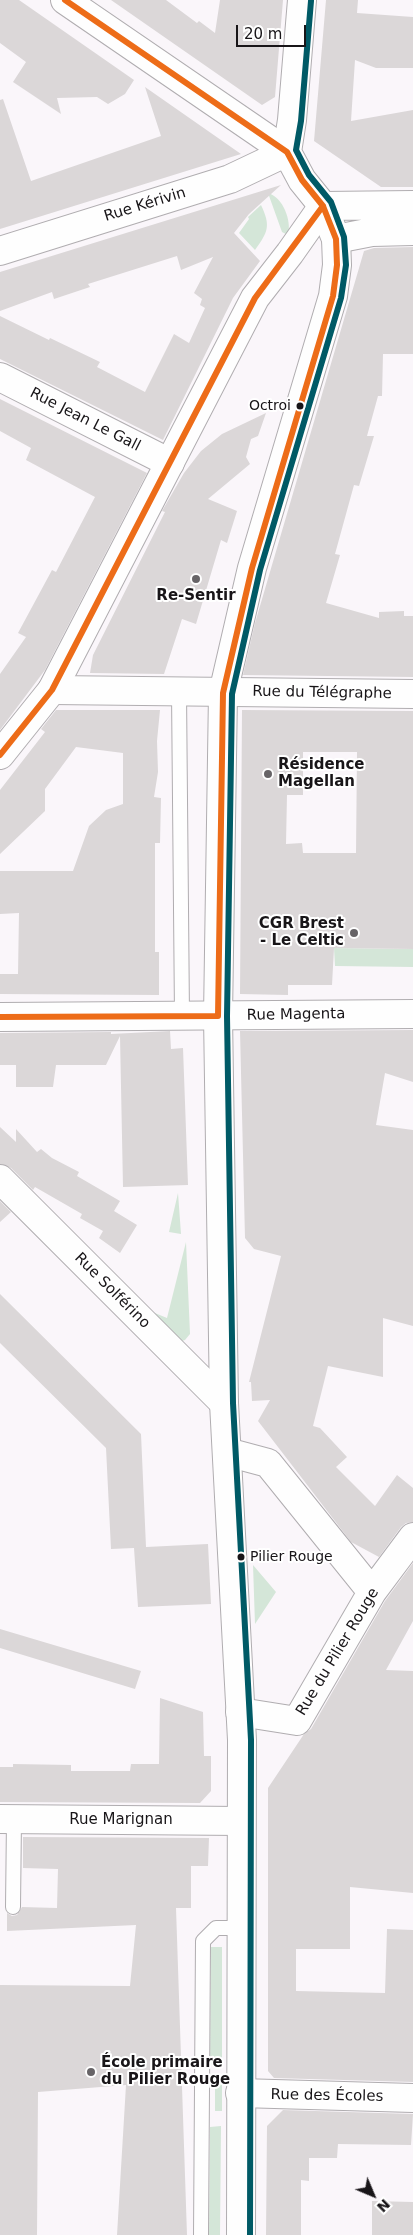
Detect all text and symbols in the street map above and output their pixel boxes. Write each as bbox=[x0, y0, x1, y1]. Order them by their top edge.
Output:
scale bar bbox=[238, 15, 308, 47]
text: 20 m bbox=[244, 25, 282, 43]
street label: Rue Kérivin bbox=[102, 184, 188, 226]
street label: Rue Jean Le Gall bbox=[27, 384, 143, 456]
place label: Octroi bbox=[249, 398, 291, 414]
marker: Octroi bbox=[295, 401, 305, 411]
marker: Re-Sentir bbox=[190, 573, 202, 585]
place label: Re-Sentir bbox=[156, 587, 236, 605]
street label: Rue du Télégraphe bbox=[252, 683, 392, 703]
place label: Résidence Magellan bbox=[278, 756, 364, 791]
marker: Résidence Magellan bbox=[262, 768, 274, 780]
place label: CGR Brest - Le Celtic bbox=[259, 915, 344, 950]
marker: CGR Brest - Le Celtic bbox=[348, 927, 360, 939]
street label: Rue Magenta bbox=[246, 1005, 346, 1025]
street label: Rue Solférino bbox=[70, 1249, 154, 1333]
place label: Pilier Rouge bbox=[250, 1549, 333, 1565]
marker: Pilier Rouge bbox=[236, 1552, 246, 1562]
street label: Rue du Pilier Rouge bbox=[293, 1585, 383, 1719]
street label: Rue Marignan bbox=[69, 1811, 173, 1829]
place label: École primaire du Pilier Rouge bbox=[101, 2054, 230, 2089]
marker: École primaire du Pilier Rouge bbox=[85, 2066, 97, 2078]
street label: Rue des Écoles bbox=[271, 2086, 383, 2106]
north arrow bbox=[348, 2170, 398, 2220]
text: N bbox=[374, 2196, 393, 2215]

